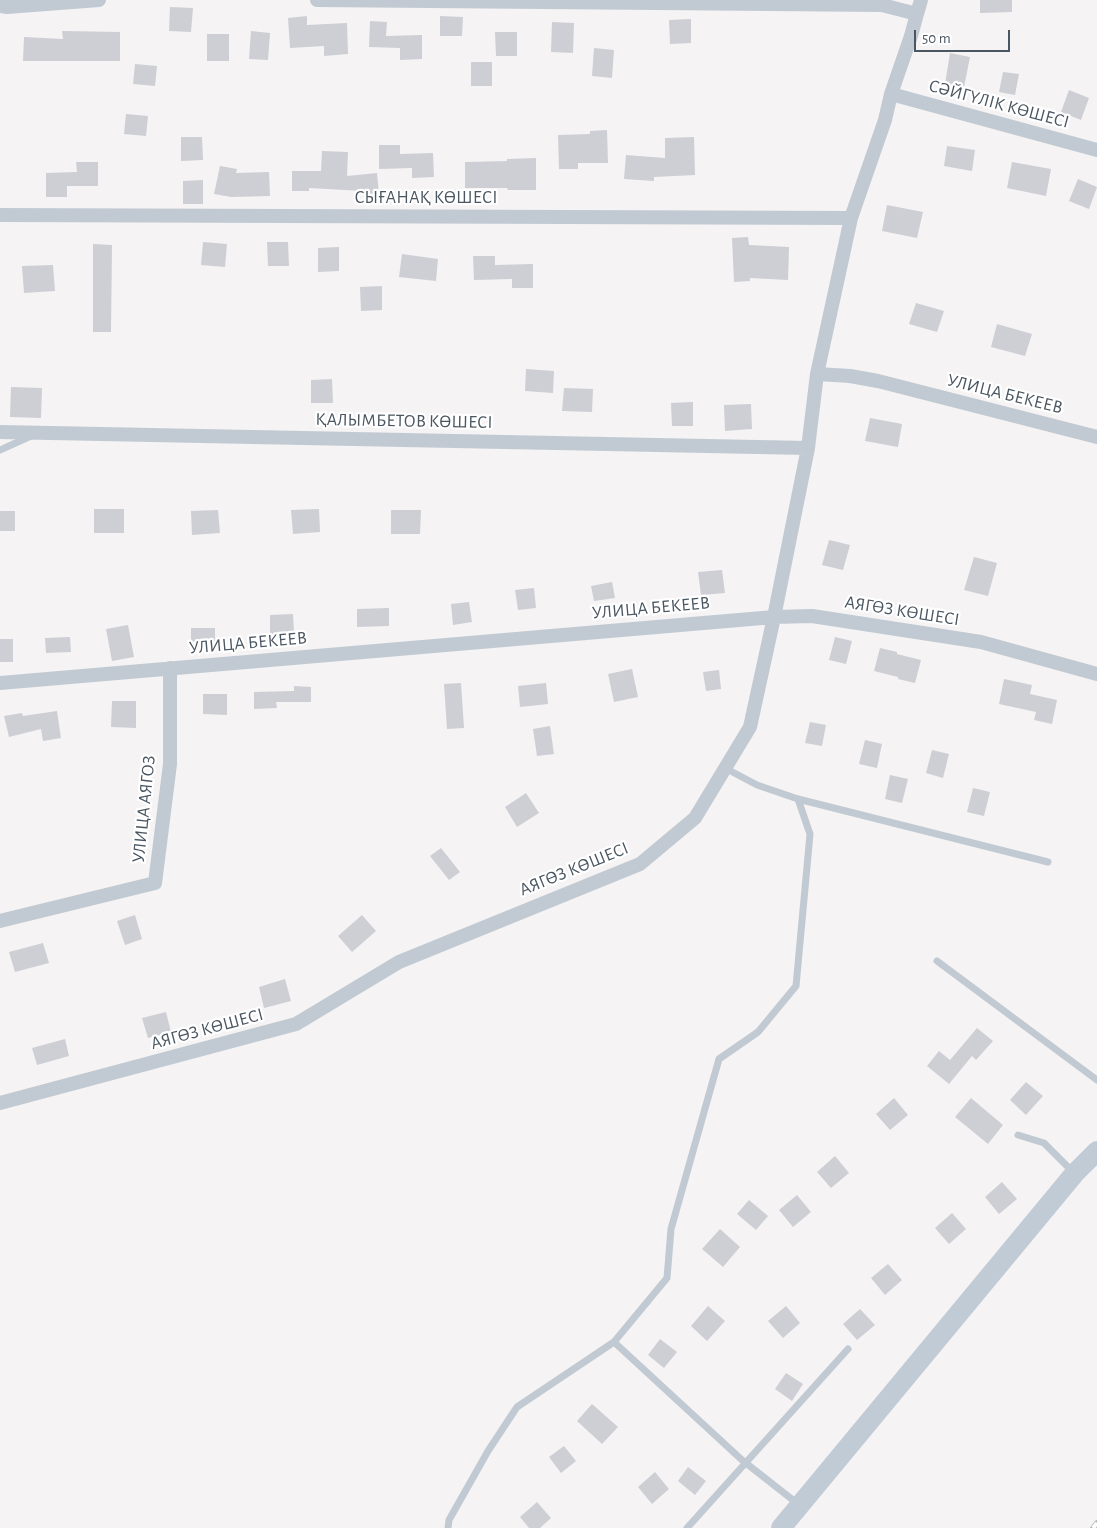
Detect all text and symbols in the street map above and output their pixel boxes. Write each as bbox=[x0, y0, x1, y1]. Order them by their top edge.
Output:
scale bar bbox=[917, 20, 1013, 52]
text: 50 m bbox=[922, 31, 951, 46]
street label: СӘЙГҮЛІК КӨШЕСІ bbox=[926, 75, 1072, 133]
street label: СЫҒАНАҚ КӨШЕСІ bbox=[355, 187, 497, 209]
street label: УЛИЦА БЕКЕЕВ bbox=[945, 369, 1065, 419]
street label: ҚАЛЫМБЕТОВ КӨШЕСІ bbox=[315, 409, 493, 433]
street label: АЯГӨЗ КӨШЕСІ bbox=[843, 591, 961, 631]
street label: УЛИЦА БЕКЕЕВ bbox=[591, 592, 711, 624]
street label: УЛИЦА БЕКЕЕВ bbox=[188, 627, 308, 659]
street label: УЛИЦА АЯГОЗ bbox=[128, 754, 160, 864]
street label: АЯГӨЗ КӨШЕСІ bbox=[516, 837, 632, 901]
street label: АЯГӨЗ КӨШЕСІ bbox=[148, 1004, 266, 1054]

